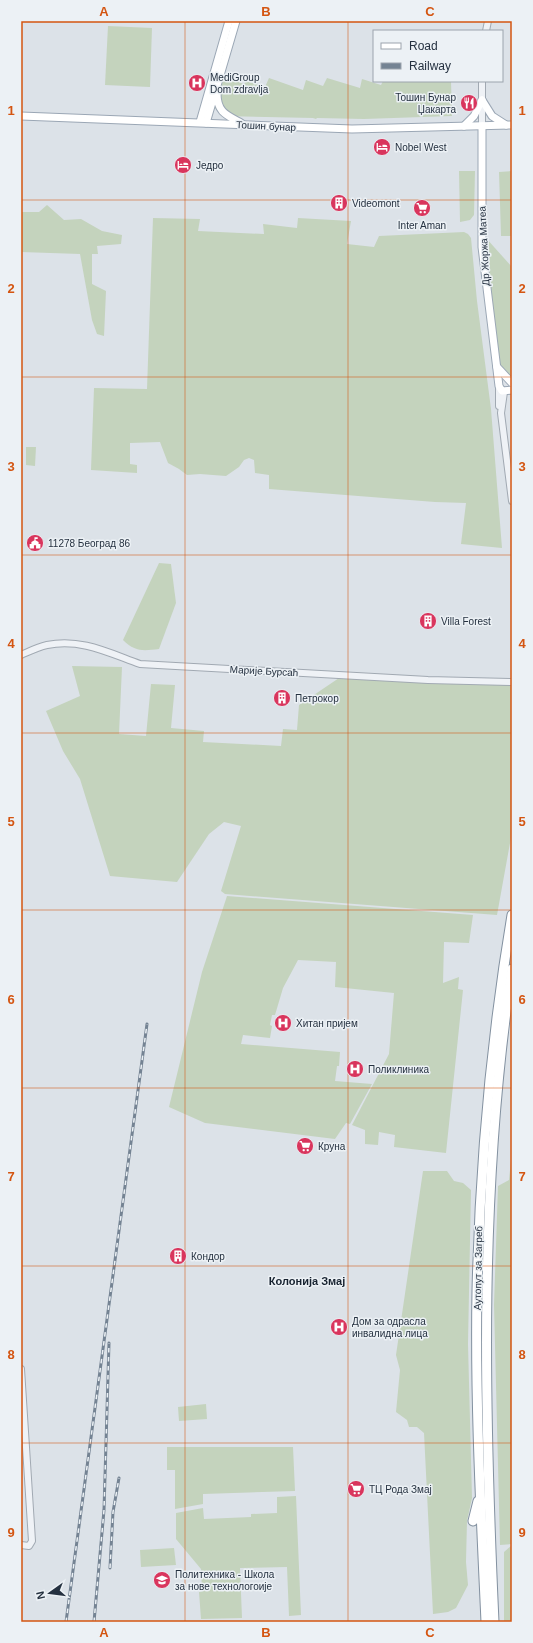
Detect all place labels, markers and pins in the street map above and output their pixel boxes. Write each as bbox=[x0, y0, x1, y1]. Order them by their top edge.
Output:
place label: MediGroup Dom zdravlja bbox=[210, 72, 269, 95]
hospital icon: MediGroup Dom zdravlja bbox=[187, 73, 207, 93]
place label: Тошин Бунар Џакарта bbox=[395, 92, 456, 115]
restaurant icon: Тошин Бунар Џакарта bbox=[459, 93, 479, 113]
hotel icon: Nobel West bbox=[372, 137, 392, 157]
place label: Nobel West bbox=[395, 142, 447, 153]
hotel icon: Једро bbox=[173, 155, 193, 175]
place label: Једро bbox=[196, 160, 224, 171]
building icon: Videomont bbox=[329, 193, 349, 213]
place label: Videomont bbox=[352, 198, 400, 209]
supermarket icon: Inter Aman bbox=[412, 198, 432, 218]
place label: Inter Aman bbox=[398, 220, 446, 231]
public building icon: 11278 Београд 86 bbox=[25, 533, 45, 553]
place label: 11278 Београд 86 bbox=[48, 538, 130, 549]
building icon: Villa Forest bbox=[418, 611, 438, 631]
place label: Villa Forest bbox=[441, 616, 491, 627]
building icon: Петрокор bbox=[272, 688, 292, 708]
place label: Петрокор bbox=[295, 693, 339, 704]
hospital icon: Хитан пријем bbox=[273, 1013, 293, 1033]
place label: Хитан пријем bbox=[296, 1018, 358, 1029]
hospital icon: Поликлиника bbox=[345, 1059, 365, 1079]
place label: Поликлиника bbox=[368, 1064, 430, 1075]
supermarket icon: Круна bbox=[295, 1136, 315, 1156]
place label: Круна bbox=[318, 1141, 346, 1152]
building icon: Кондор bbox=[168, 1246, 188, 1266]
place label: Кондор bbox=[191, 1251, 225, 1262]
place label: Дом за одрасла инвалидна лица bbox=[352, 1316, 428, 1339]
hospital icon: Дом за одрасла инвалидна лица bbox=[329, 1317, 349, 1337]
supermarket icon: ТЦ Рода Змај bbox=[346, 1479, 366, 1499]
place label: ТЦ Рода Змај bbox=[369, 1484, 432, 1495]
place label: Политехника - Школа за нове технологоије bbox=[175, 1569, 275, 1592]
school or university icon: Политехника - Школа за нове технологоије bbox=[152, 1570, 172, 1590]

